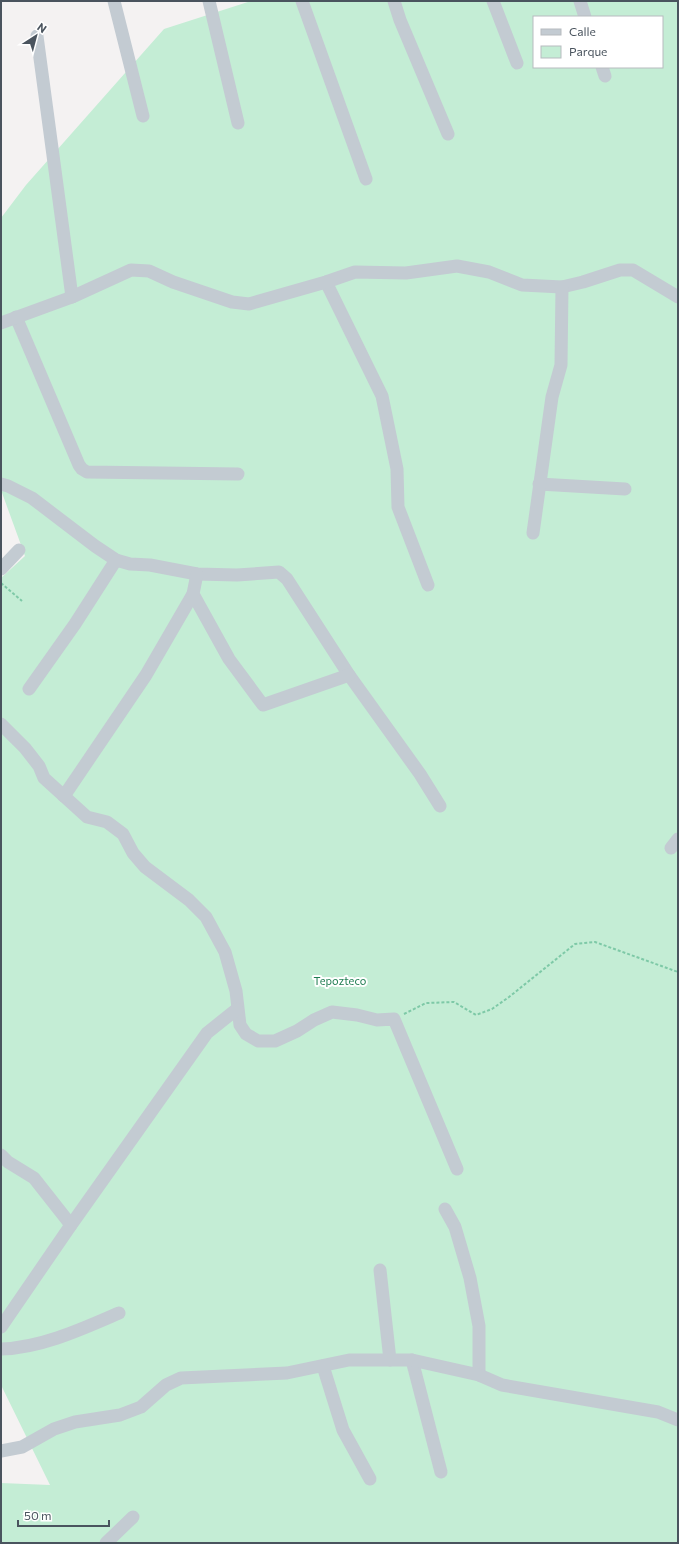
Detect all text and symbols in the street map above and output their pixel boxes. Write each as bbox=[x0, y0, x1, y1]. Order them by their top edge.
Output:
north arrow bbox=[16, 16, 56, 56]
legend bbox=[533, 16, 663, 68]
text: N bbox=[35, 20, 49, 35]
text: Calle bbox=[569, 24, 596, 38]
text: Parque bbox=[569, 44, 607, 58]
park label: Tepozteco bbox=[314, 974, 367, 987]
scale bar bbox=[18, 1502, 109, 1528]
text: 50 m bbox=[24, 1508, 52, 1522]

